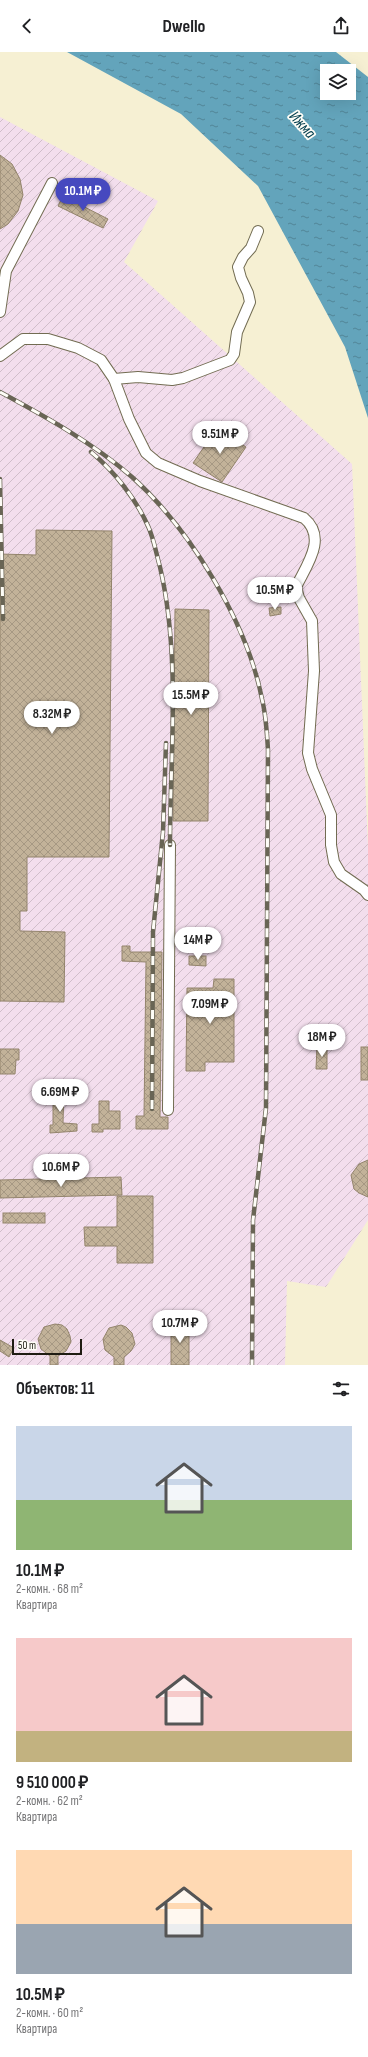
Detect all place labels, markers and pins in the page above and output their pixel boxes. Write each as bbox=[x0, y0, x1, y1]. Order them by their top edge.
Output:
pin: 10.1M ₽ bbox=[46, 178, 120, 212]
pin: 9.51M ₽ bbox=[183, 421, 257, 455]
pin: 10.5M ₽ bbox=[238, 577, 312, 611]
pin: 15.5M ₽ bbox=[154, 682, 228, 716]
pin: 8.32M ₽ bbox=[15, 701, 89, 735]
pin: 14M ₽ bbox=[170, 927, 226, 961]
pin: 7.09M ₽ bbox=[173, 991, 247, 1025]
pin: 18M ₽ bbox=[294, 1024, 350, 1058]
pin: 6.69M ₽ bbox=[23, 1079, 97, 1113]
pin: 10.6M ₽ bbox=[24, 1154, 98, 1188]
pin: 10.7M ₽ bbox=[143, 1310, 217, 1344]

